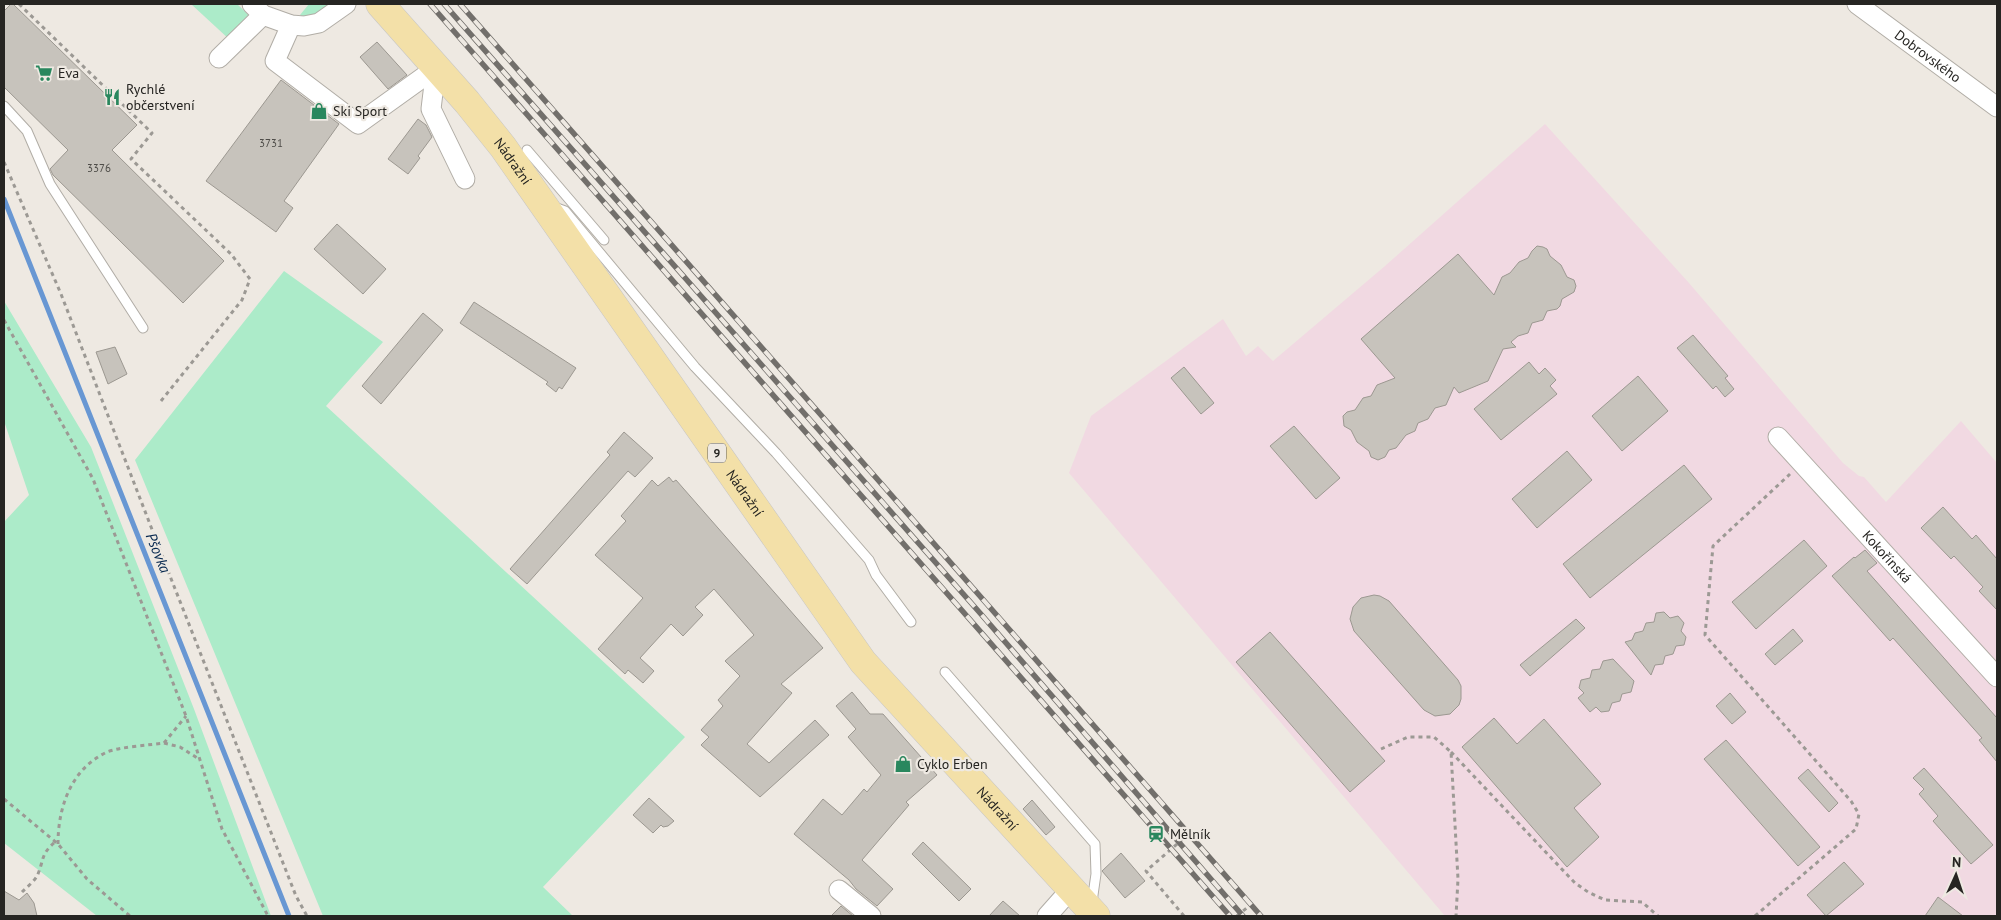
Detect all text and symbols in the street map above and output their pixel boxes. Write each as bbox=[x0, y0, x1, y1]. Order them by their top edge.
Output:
street label: Dobrovského bbox=[1891, 26, 1965, 86]
supermarket icon: Eva bbox=[34, 63, 54, 83]
place label: Eva bbox=[58, 64, 79, 82]
place label: Rychlé občerstvení bbox=[126, 80, 195, 114]
restaurant icon: Rychlé občerstvení bbox=[102, 87, 122, 107]
shop icon: Ski Sport bbox=[309, 101, 329, 121]
place label: Ski Sport bbox=[333, 102, 387, 120]
street label: Nádražní bbox=[490, 134, 536, 188]
house number: 3731 bbox=[259, 136, 283, 150]
house number: 3376 bbox=[87, 161, 111, 175]
road number: 9 bbox=[708, 443, 726, 462]
street label: Nádražní bbox=[722, 466, 768, 520]
street label: Kokořínská bbox=[1859, 527, 1916, 587]
water label: Pšovka bbox=[142, 530, 175, 576]
shop icon: Cyklo Erben bbox=[893, 754, 913, 774]
place label: Cyklo Erben bbox=[917, 755, 988, 773]
street label: Nádražní bbox=[973, 783, 1022, 835]
station icon: Mělník bbox=[1146, 824, 1166, 844]
place label: Mělník bbox=[1170, 825, 1211, 843]
north arrow bbox=[1931, 850, 1981, 900]
text: N bbox=[1952, 853, 1962, 871]

